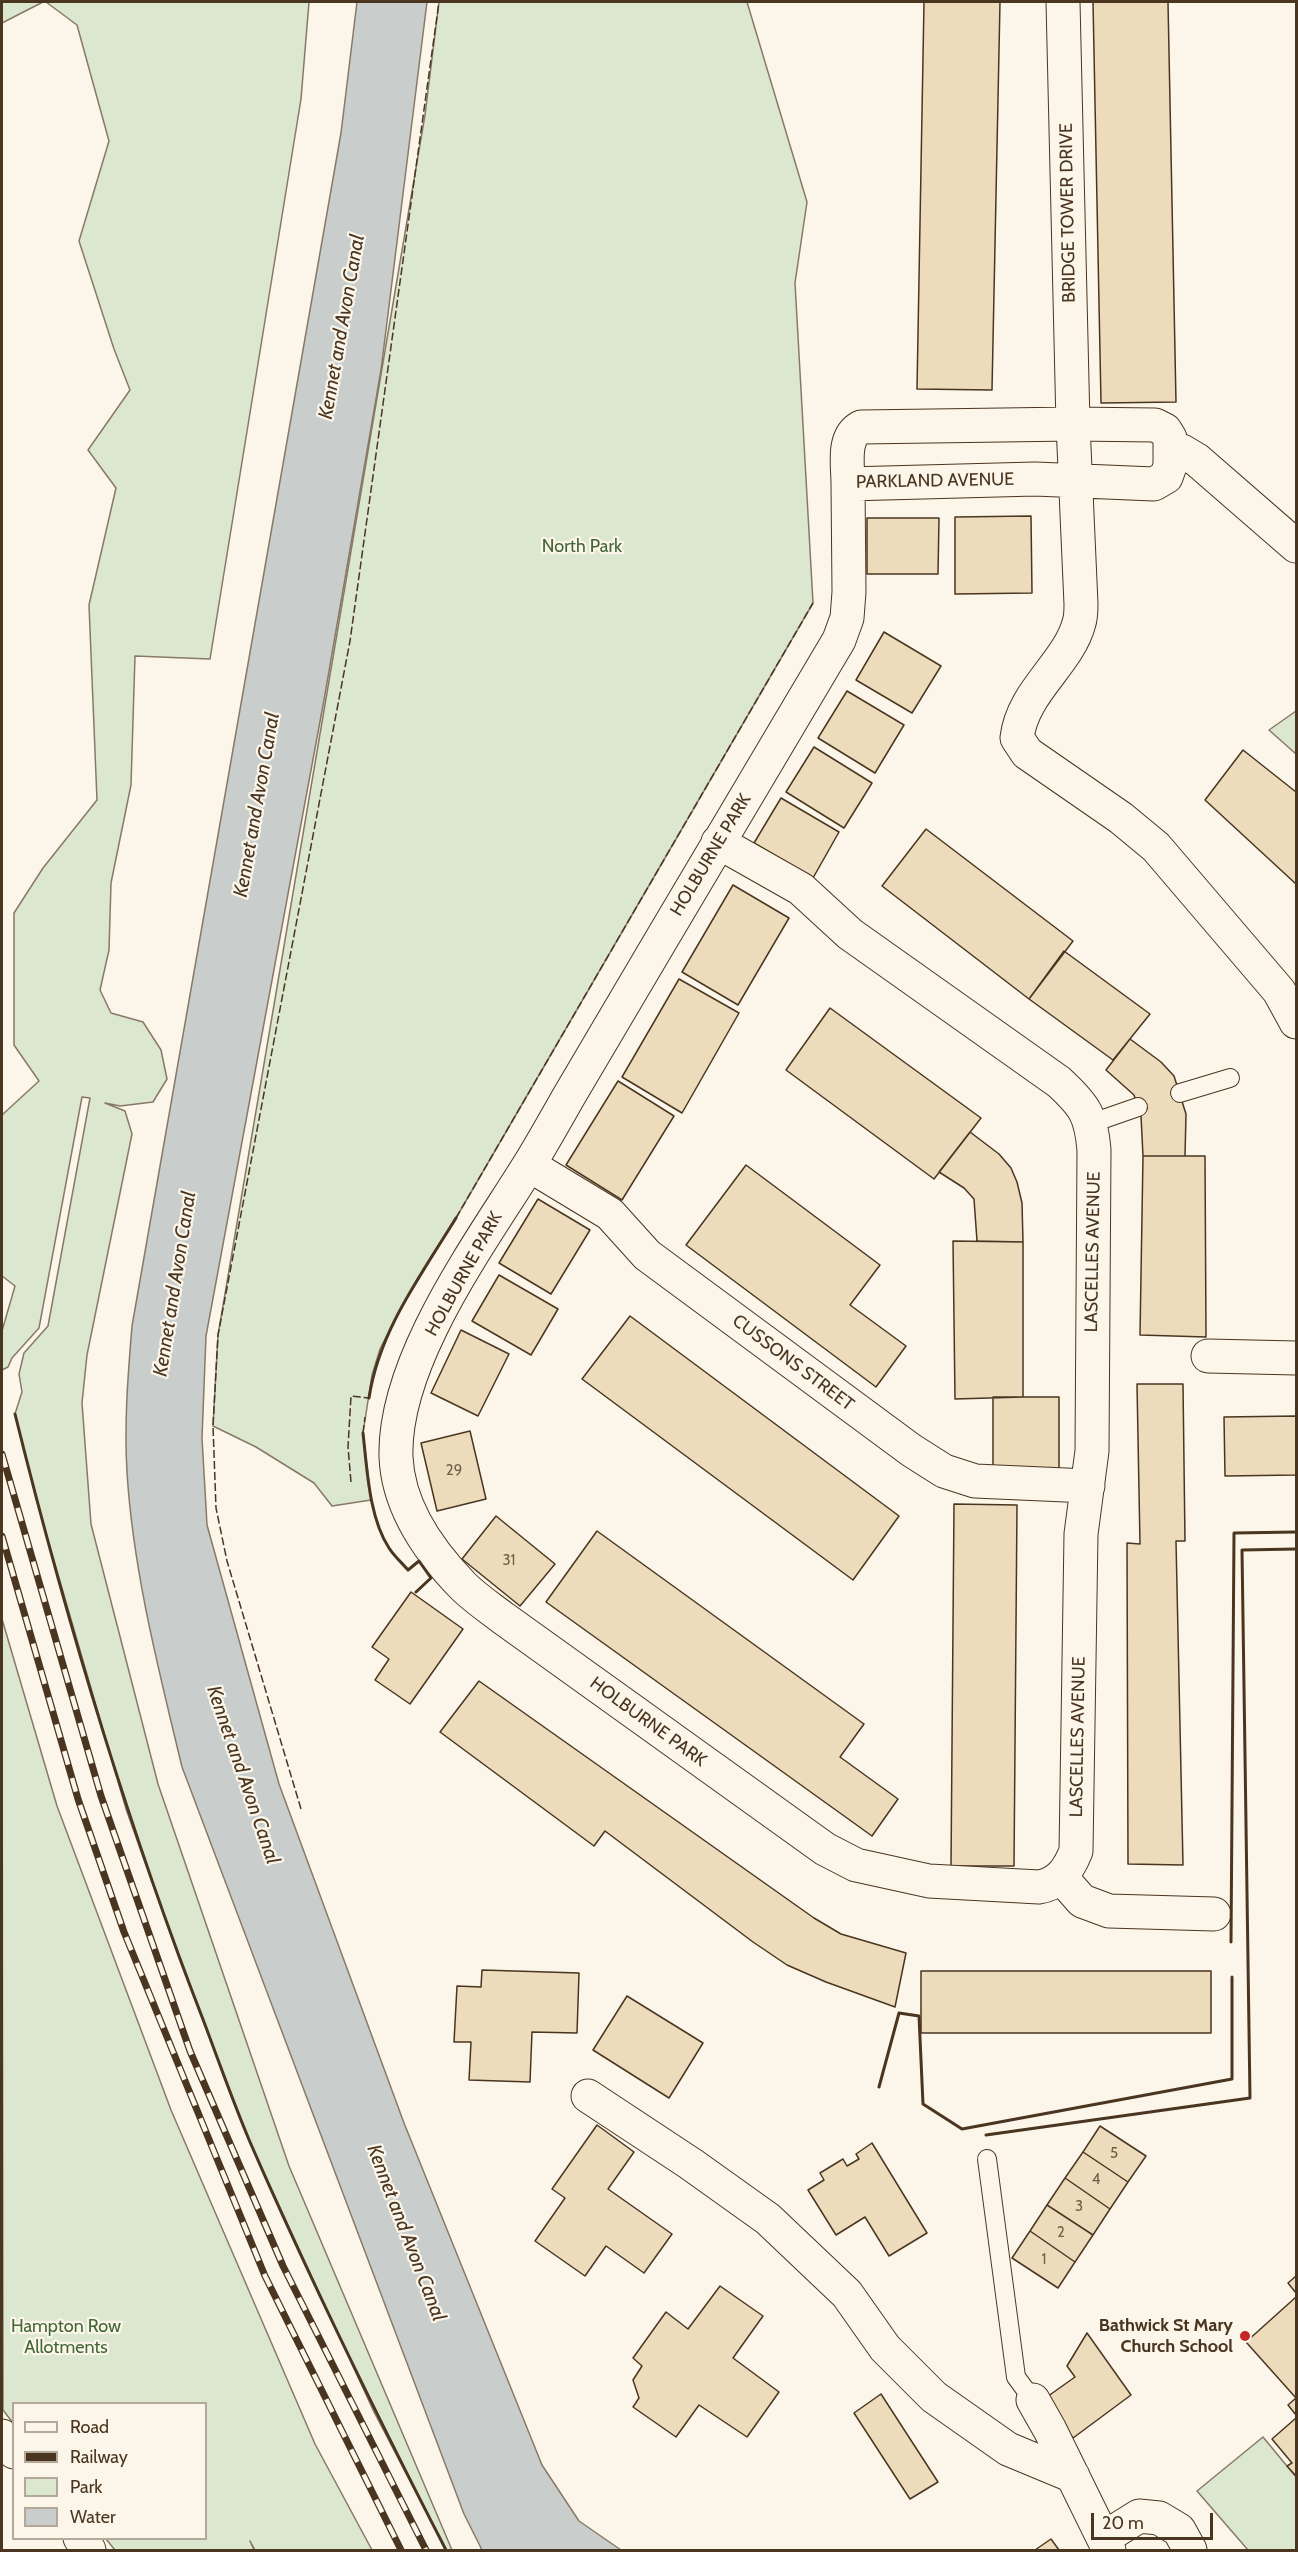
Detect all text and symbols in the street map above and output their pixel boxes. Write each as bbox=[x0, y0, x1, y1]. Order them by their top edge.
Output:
street label: BRIDGE TOWER DRIVE bbox=[1056, 123, 1080, 303]
water label: Kennet and Avon Canal bbox=[314, 233, 370, 421]
street label: PARKLAND AVENUE bbox=[856, 469, 1014, 493]
park label: North Park bbox=[542, 536, 622, 558]
water label: Kennet and Avon Canal bbox=[229, 711, 285, 899]
street label: HOLBURNE PARK bbox=[666, 790, 756, 920]
street label: LASCELLES AVENUE bbox=[1081, 1171, 1105, 1333]
water label: Kennet and Avon Canal bbox=[149, 1190, 201, 1378]
street label: HOLBURNE PARK bbox=[421, 1208, 507, 1340]
street label: CUSSONS STREET bbox=[728, 1310, 858, 1416]
house number: 29 bbox=[446, 1462, 462, 1480]
house number: 31 bbox=[502, 1552, 516, 1570]
street label: LASCELLES AVENUE bbox=[1066, 1656, 1090, 1818]
street label: HOLBURNE PARK bbox=[586, 1673, 710, 1771]
water label: Kennet and Avon Canal bbox=[201, 1683, 285, 1867]
water label: Kennet and Avon Canal bbox=[361, 2141, 451, 2325]
house number: 5 bbox=[1110, 2145, 1118, 2163]
house number: 4 bbox=[1092, 2171, 1100, 2189]
house number: 3 bbox=[1075, 2198, 1083, 2216]
house number: 2 bbox=[1057, 2224, 1065, 2242]
house number: 1 bbox=[1042, 2251, 1046, 2269]
place label: Bathwick St Mary Church School bbox=[1099, 2315, 1233, 2358]
park label: Hampton Row Allotments bbox=[11, 2316, 121, 2358]
marker: Bathwick St Mary Church School bbox=[1238, 2329, 1252, 2343]
legend bbox=[12, 2402, 207, 2540]
text: Road bbox=[70, 2416, 109, 2438]
text: Railway bbox=[70, 2446, 128, 2468]
text: Park bbox=[70, 2476, 102, 2498]
scale bar bbox=[1094, 2501, 1216, 2539]
text: Water bbox=[70, 2506, 116, 2528]
text: 20 m bbox=[1102, 2512, 1144, 2534]

